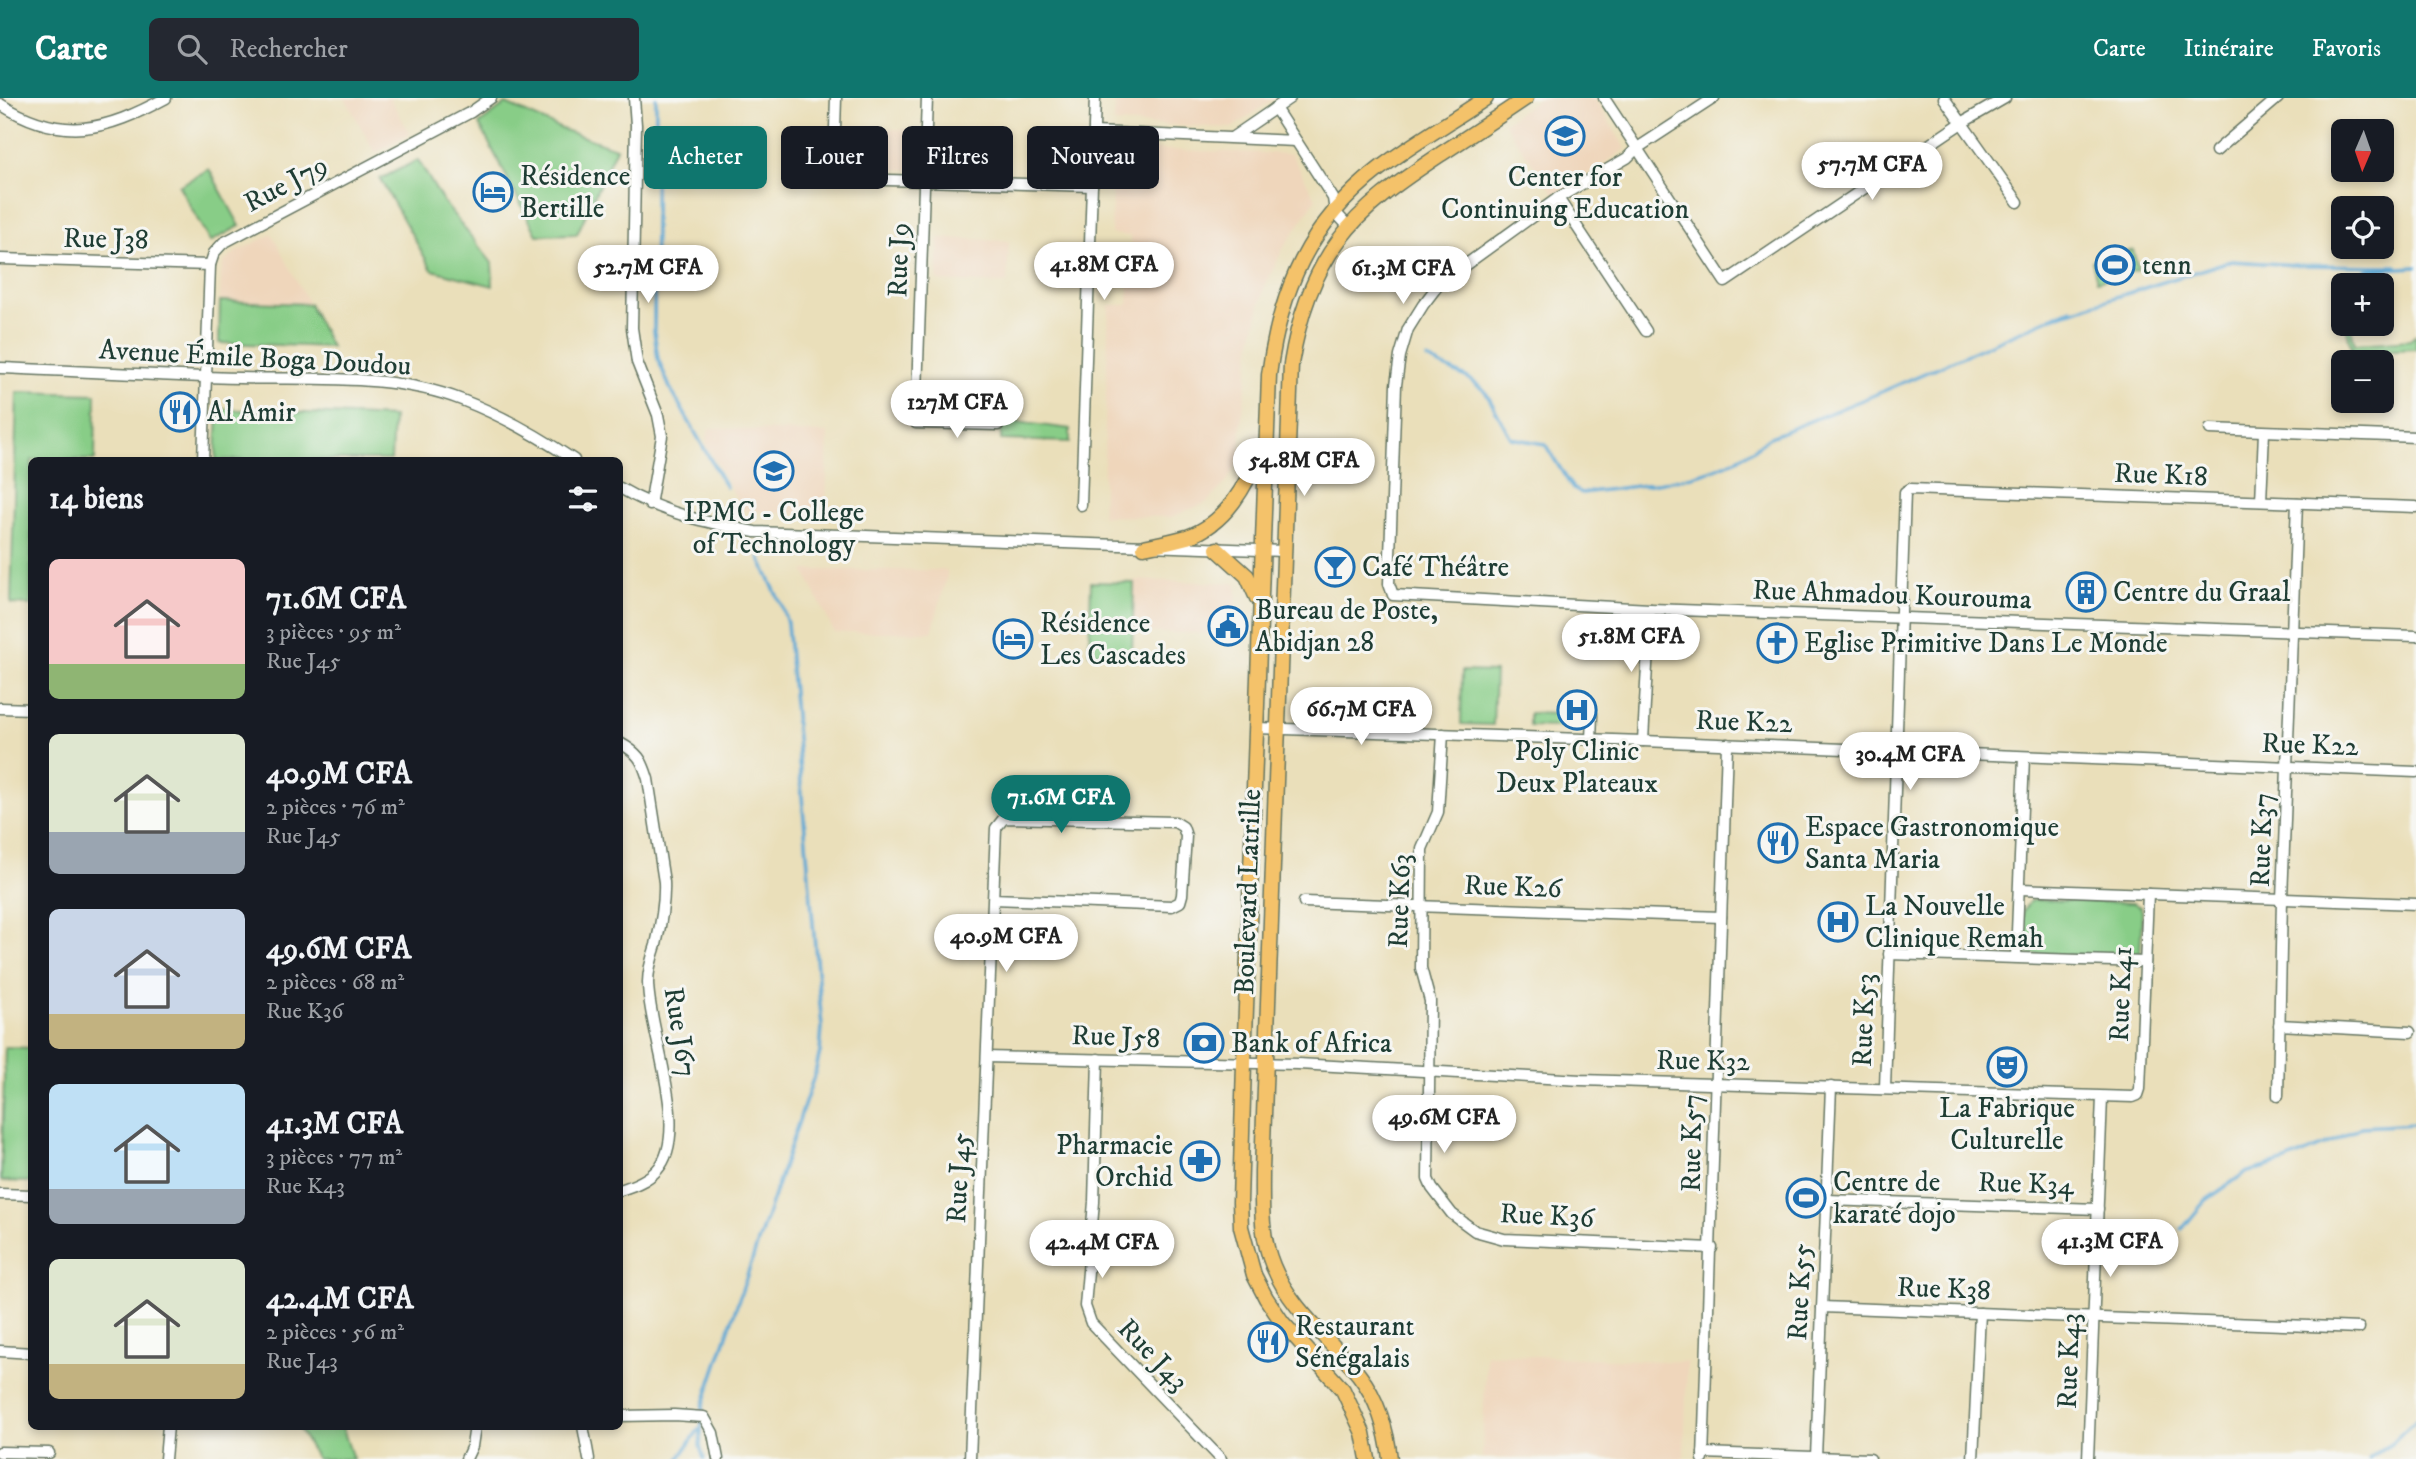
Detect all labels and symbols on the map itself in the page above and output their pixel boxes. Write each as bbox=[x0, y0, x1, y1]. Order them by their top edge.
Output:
school or university icon: Center for Continuing Education bbox=[1544, 115, 1586, 157]
north arrow bbox=[2331, 119, 2394, 182]
pin: 57.7M CFA bbox=[1792, 142, 1952, 202]
street label: Rue J79 bbox=[238, 147, 334, 221]
place label: Résidence Bertille bbox=[520, 159, 630, 226]
place label: Center for Continuing Education bbox=[1441, 160, 1689, 227]
hotel icon: Résidence Bertille bbox=[472, 171, 514, 213]
street label: Rue J38 bbox=[63, 221, 149, 257]
street label: Rue J9 bbox=[880, 222, 918, 298]
pin: 41.8M CFA bbox=[1024, 242, 1184, 302]
sports icon: tenn bbox=[2094, 244, 2136, 286]
pin: 52.7M CFA bbox=[568, 246, 728, 305]
pin: 61.3M CFA bbox=[1323, 246, 1483, 306]
place label: tenn bbox=[2142, 248, 2192, 283]
street label: Avenue Émile Boga Doudou bbox=[98, 332, 412, 384]
pin: 127M CFA bbox=[885, 380, 1029, 440]
restaurant icon: Al Amir bbox=[159, 391, 201, 433]
place label: Al Amir bbox=[207, 395, 296, 430]
pin: 54.8M CFA bbox=[1224, 438, 1384, 498]
school or university icon: IPMC - College of Technology bbox=[753, 450, 795, 492]
street label: Rue K18 bbox=[2114, 456, 2208, 494]
place label: IPMC - College of Technology bbox=[684, 495, 864, 562]
bar icon: Café Théâtre bbox=[1314, 546, 1356, 588]
place label: Café Théâtre bbox=[1362, 550, 1509, 585]
building icon: Centre du Graal bbox=[2065, 571, 2107, 613]
street label: Rue Ahmadou Kourouma bbox=[1752, 573, 2032, 617]
place label: Centre du Graal bbox=[2113, 575, 2291, 610]
place label: Bureau de Poste, Abidjan 28 bbox=[1255, 593, 1438, 660]
public building icon: Bureau de Poste, Abidjan 28 bbox=[1207, 605, 1249, 647]
place label: Résidence Les Cascades bbox=[1040, 606, 1186, 673]
pin: 51.8M CFA bbox=[1551, 614, 1711, 674]
hotel icon: Résidence Les Cascades bbox=[992, 618, 1034, 660]
church icon: Eglise Primitive Dans Le Monde bbox=[1756, 622, 1798, 664]
place label: Eglise Primitive Dans Le Monde bbox=[1804, 626, 2168, 661]
pin: 66.7M CFA bbox=[1281, 688, 1441, 747]
hospital icon: Poly Clinic Deux Plateaux bbox=[1556, 689, 1598, 731]
street label: Rue K22 bbox=[1695, 703, 1793, 741]
street label: Rue K22 bbox=[2261, 726, 2359, 764]
pin: 30.4M CFA bbox=[1830, 732, 1990, 792]
place label: Poly Clinic Deux Plateaux bbox=[1496, 734, 1658, 801]
pin: 71.6M CFA bbox=[981, 776, 1141, 835]
street label: Boulevard Latrille bbox=[1227, 788, 1269, 996]
street label: Rue K37 bbox=[2243, 792, 2281, 888]
place label: Espace Gastronomique Santa Maria bbox=[1805, 810, 2059, 877]
restaurant icon: Espace Gastronomique Santa Maria bbox=[1757, 822, 1799, 864]
street label: Rue K63 bbox=[1381, 853, 1419, 949]
street label: Rue K26 bbox=[1464, 868, 1564, 906]
place label: La Nouvelle Clinique Remah bbox=[1865, 889, 2044, 956]
hospital icon: La Nouvelle Clinique Remah bbox=[1817, 901, 1859, 943]
pin: 40.9M CFA bbox=[926, 914, 1086, 974]
street label: Rue K41 bbox=[2102, 946, 2140, 1042]
street label: Rue K53 bbox=[1845, 973, 1883, 1067]
street label: Rue J67 bbox=[656, 985, 704, 1079]
street label: Rue J58 bbox=[1071, 1018, 1161, 1056]
bank icon: Bank of Africa bbox=[1183, 1022, 1225, 1064]
place label: Bank of Africa bbox=[1231, 1026, 1392, 1061]
street label: Rue K32 bbox=[1656, 1043, 1750, 1079]
theatre icon: La Fabrique Culturelle bbox=[1986, 1046, 2028, 1088]
place label: La Fabrique Culturelle bbox=[1939, 1091, 2075, 1158]
street label: Rue K57 bbox=[1674, 1094, 1710, 1192]
pin: 49.6M CFA bbox=[1364, 1096, 1524, 1155]
place label: Pharmacie Orchid bbox=[1056, 1128, 1173, 1195]
street label: Rue J45 bbox=[939, 1132, 979, 1224]
pharmacy icon: Pharmacie Orchid bbox=[1179, 1140, 1221, 1182]
place label: Centre de karaté dojo bbox=[1833, 1165, 1956, 1232]
street label: Rue K34 bbox=[1977, 1165, 2075, 1203]
sports icon: Centre de karaté dojo bbox=[1785, 1177, 1827, 1219]
street label: Rue K36 bbox=[1499, 1196, 1596, 1236]
pin: 42.4M CFA bbox=[1022, 1220, 1182, 1280]
pin: 41.3M CFA bbox=[2030, 1220, 2190, 1279]
street label: Rue K55 bbox=[1780, 1242, 1820, 1341]
street label: Rue K38 bbox=[1896, 1270, 1992, 1308]
place label: Restaurant Sénégalais bbox=[1295, 1309, 1415, 1376]
street label: Rue J43 bbox=[1110, 1311, 1196, 1399]
street label: Rue K43 bbox=[2050, 1312, 2088, 1410]
restaurant icon: Restaurant Sénégalais bbox=[1247, 1321, 1289, 1363]

